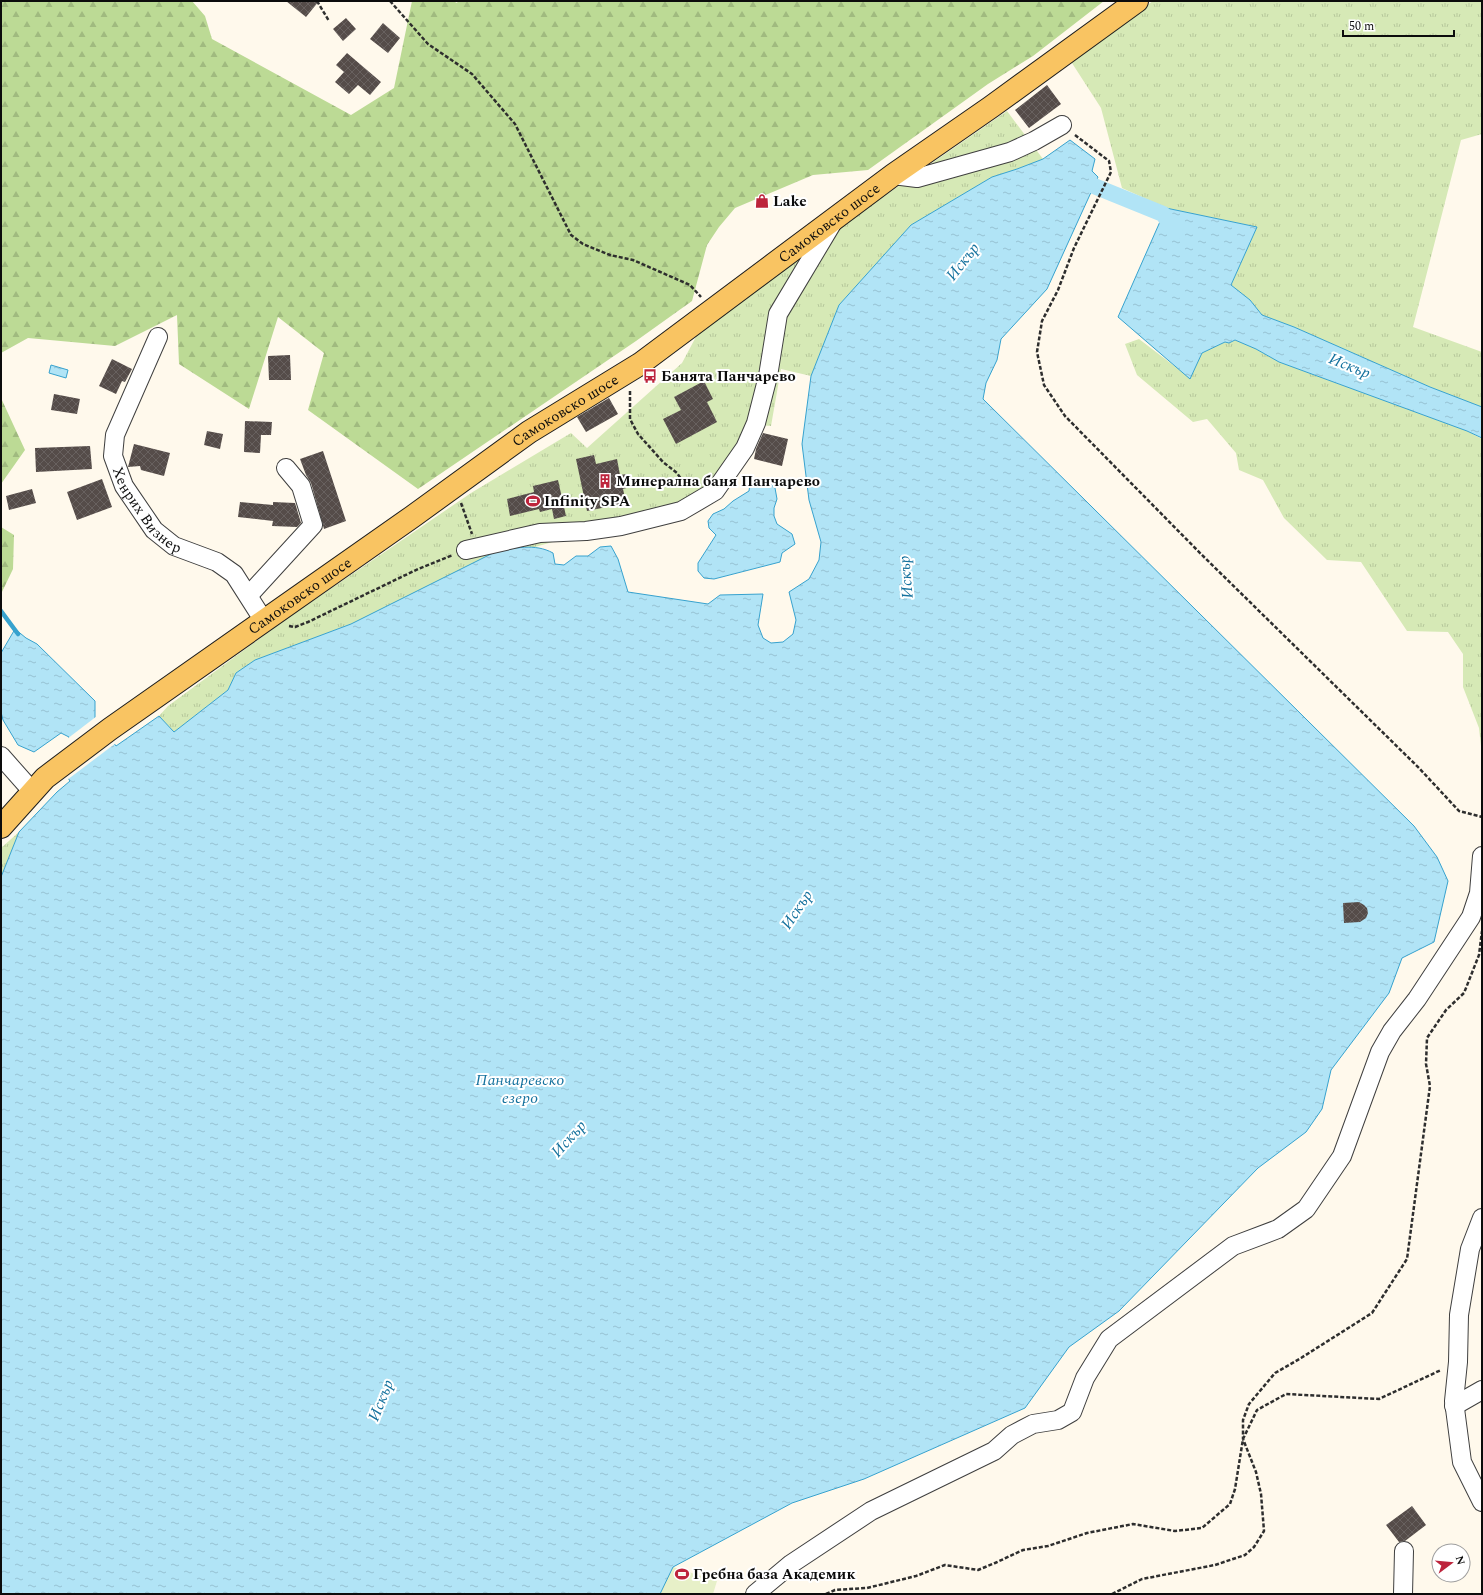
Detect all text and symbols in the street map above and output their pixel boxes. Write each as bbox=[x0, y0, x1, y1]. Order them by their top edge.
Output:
scale bar bbox=[1343, 12, 1454, 38]
text: 50 m bbox=[1349, 17, 1374, 36]
street label: Самоковско шосе bbox=[773, 177, 885, 269]
place label: Lake bbox=[773, 190, 807, 213]
shop icon: Lake bbox=[754, 193, 770, 209]
water label: Искър bbox=[940, 237, 985, 286]
water label: Искър bbox=[1325, 347, 1374, 385]
place label: Банята Панчарево bbox=[661, 365, 796, 388]
bus stop icon: Банята Панчарево bbox=[642, 368, 658, 384]
street label: Самоковско шосе bbox=[507, 369, 623, 453]
street label: Хенрих Визнер bbox=[106, 463, 184, 560]
place label: Минерална баня Панчарево bbox=[616, 470, 820, 493]
building icon: Минерална баня Панчарево bbox=[597, 473, 613, 489]
place label: Infinity SPA bbox=[544, 490, 631, 513]
sports icon: Infinity SPA bbox=[525, 493, 541, 509]
street label: Самоковско шосе bbox=[243, 552, 357, 641]
water label: Искър bbox=[892, 554, 920, 599]
water label: Искър bbox=[775, 885, 819, 934]
water label: Панчаревско езеро bbox=[476, 1068, 564, 1110]
water label: Искър bbox=[545, 1115, 592, 1163]
water label: Искър bbox=[362, 1376, 400, 1425]
north arrow bbox=[1431, 1543, 1471, 1583]
text: N bbox=[1451, 1554, 1470, 1567]
place label: Гребна база Академик bbox=[693, 1563, 855, 1586]
sports icon: Гребна база Академик bbox=[674, 1566, 690, 1582]

